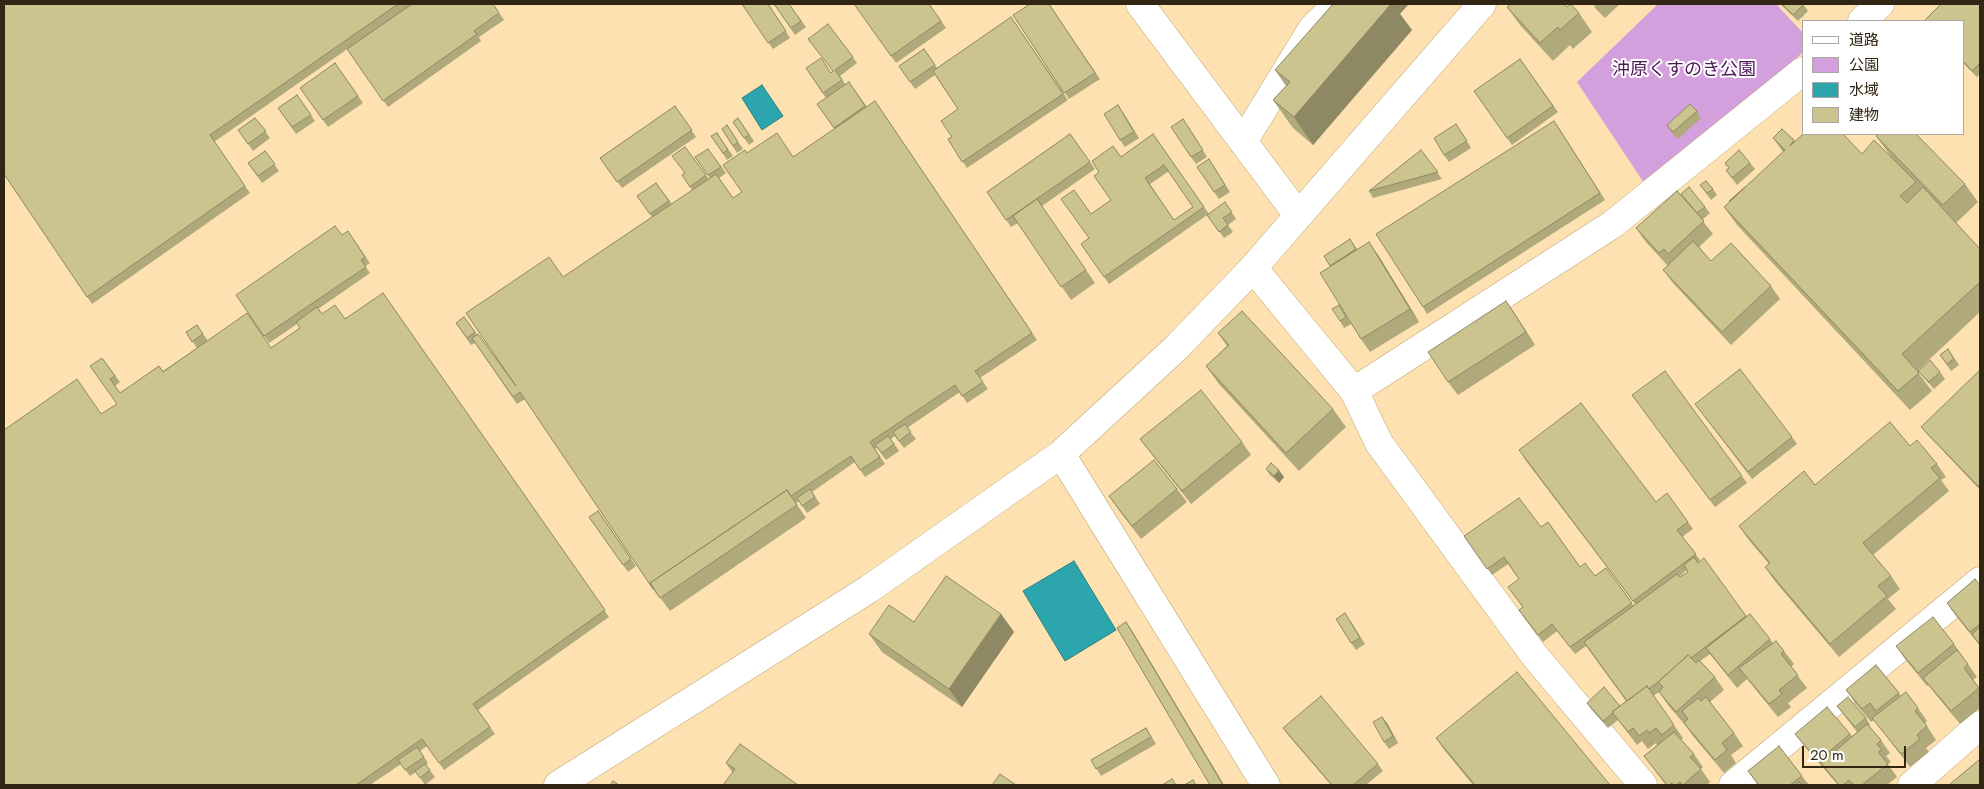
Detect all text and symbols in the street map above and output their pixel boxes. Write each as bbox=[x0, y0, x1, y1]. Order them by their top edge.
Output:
legend bbox=[1802, 20, 1964, 135]
text: 道路 bbox=[1849, 29, 1879, 51]
text: 公園 bbox=[1849, 54, 1879, 76]
park label: 沖原くすのき公園 bbox=[1612, 60, 1756, 82]
text: 水域 bbox=[1849, 79, 1879, 101]
text: 建物 bbox=[1849, 104, 1879, 126]
scale bar bbox=[1804, 736, 1908, 768]
text: 20 m bbox=[1810, 744, 1844, 766]

